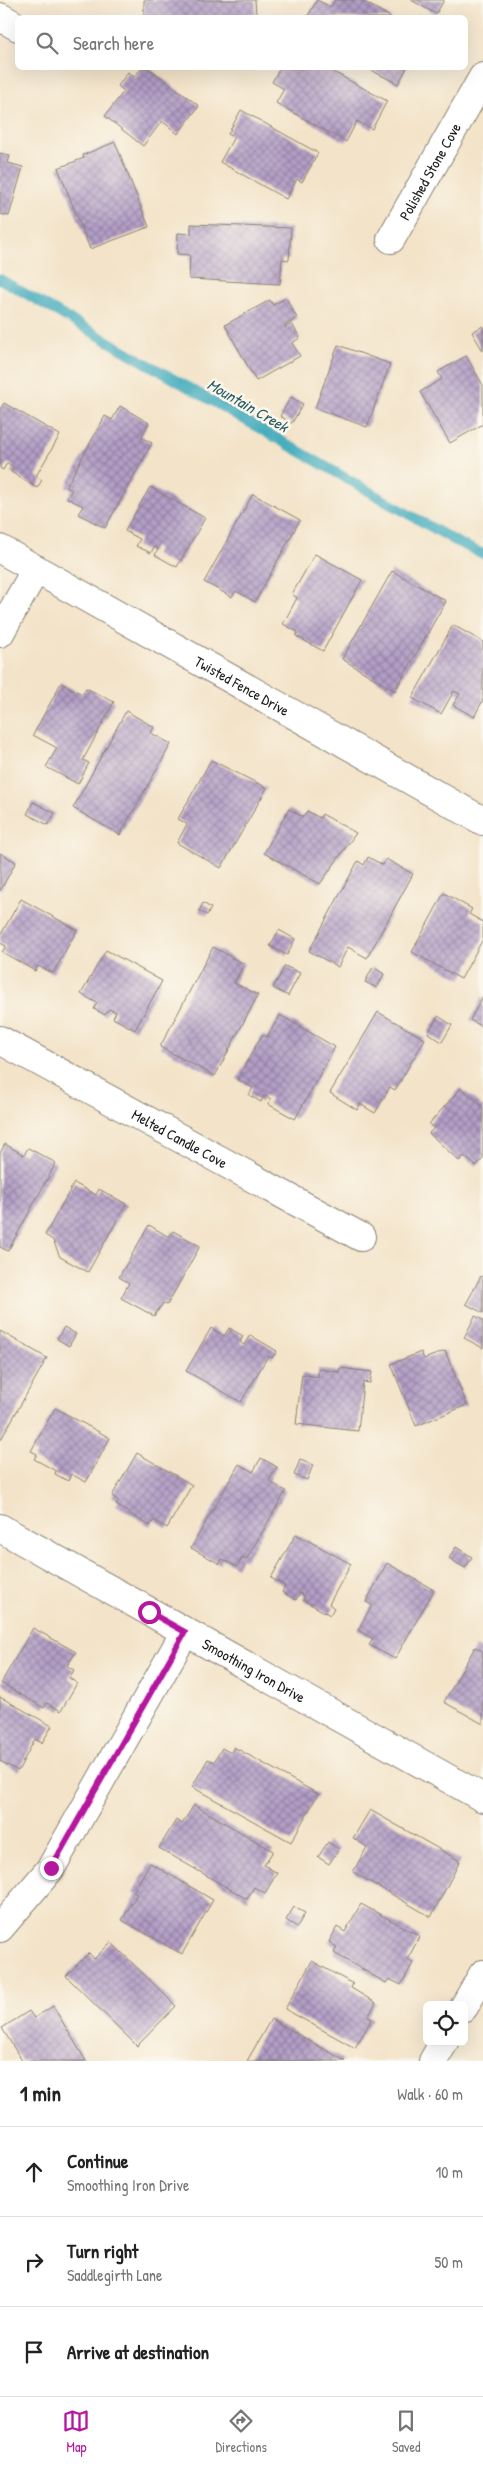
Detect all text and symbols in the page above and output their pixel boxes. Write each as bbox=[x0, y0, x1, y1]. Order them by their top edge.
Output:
search box bbox=[15, 15, 468, 70]
icon: search bbox=[33, 29, 61, 57]
text: Search here bbox=[73, 30, 154, 56]
street label: Polished Stone Cove bbox=[394, 119, 465, 224]
water label: Mountain Creek bbox=[203, 373, 294, 438]
street label: Twisted Fence Drive bbox=[191, 650, 293, 720]
street label: Melted Candle Cove bbox=[128, 1104, 231, 1173]
route start bbox=[138, 1601, 161, 1624]
street label: Smoothing Iron Drive bbox=[199, 1633, 309, 1707]
route end bbox=[40, 1857, 63, 1880]
map controls bbox=[423, 2001, 468, 2046]
button: locate bbox=[423, 2001, 468, 2046]
text: 1 min bbox=[20, 2079, 61, 2108]
text: Walk · 60 m bbox=[397, 2083, 463, 2105]
text: Continue bbox=[67, 2148, 128, 2174]
icon: ahead bbox=[20, 2158, 48, 2186]
text: 10 m bbox=[435, 2161, 463, 2183]
text: Smoothing Iron Drive bbox=[67, 2174, 189, 2196]
text: Turn right bbox=[67, 2238, 138, 2264]
icon: right bbox=[20, 2248, 48, 2276]
text: 50 m bbox=[435, 2251, 463, 2273]
text: Saddlegirth Lane bbox=[67, 2264, 162, 2286]
icon: arrive bbox=[20, 2338, 48, 2366]
text: Arrive at destination bbox=[67, 2339, 209, 2365]
tab: Map bbox=[62, 2407, 90, 2456]
tab: Directions bbox=[215, 2407, 267, 2456]
tab: Saved bbox=[392, 2407, 421, 2456]

